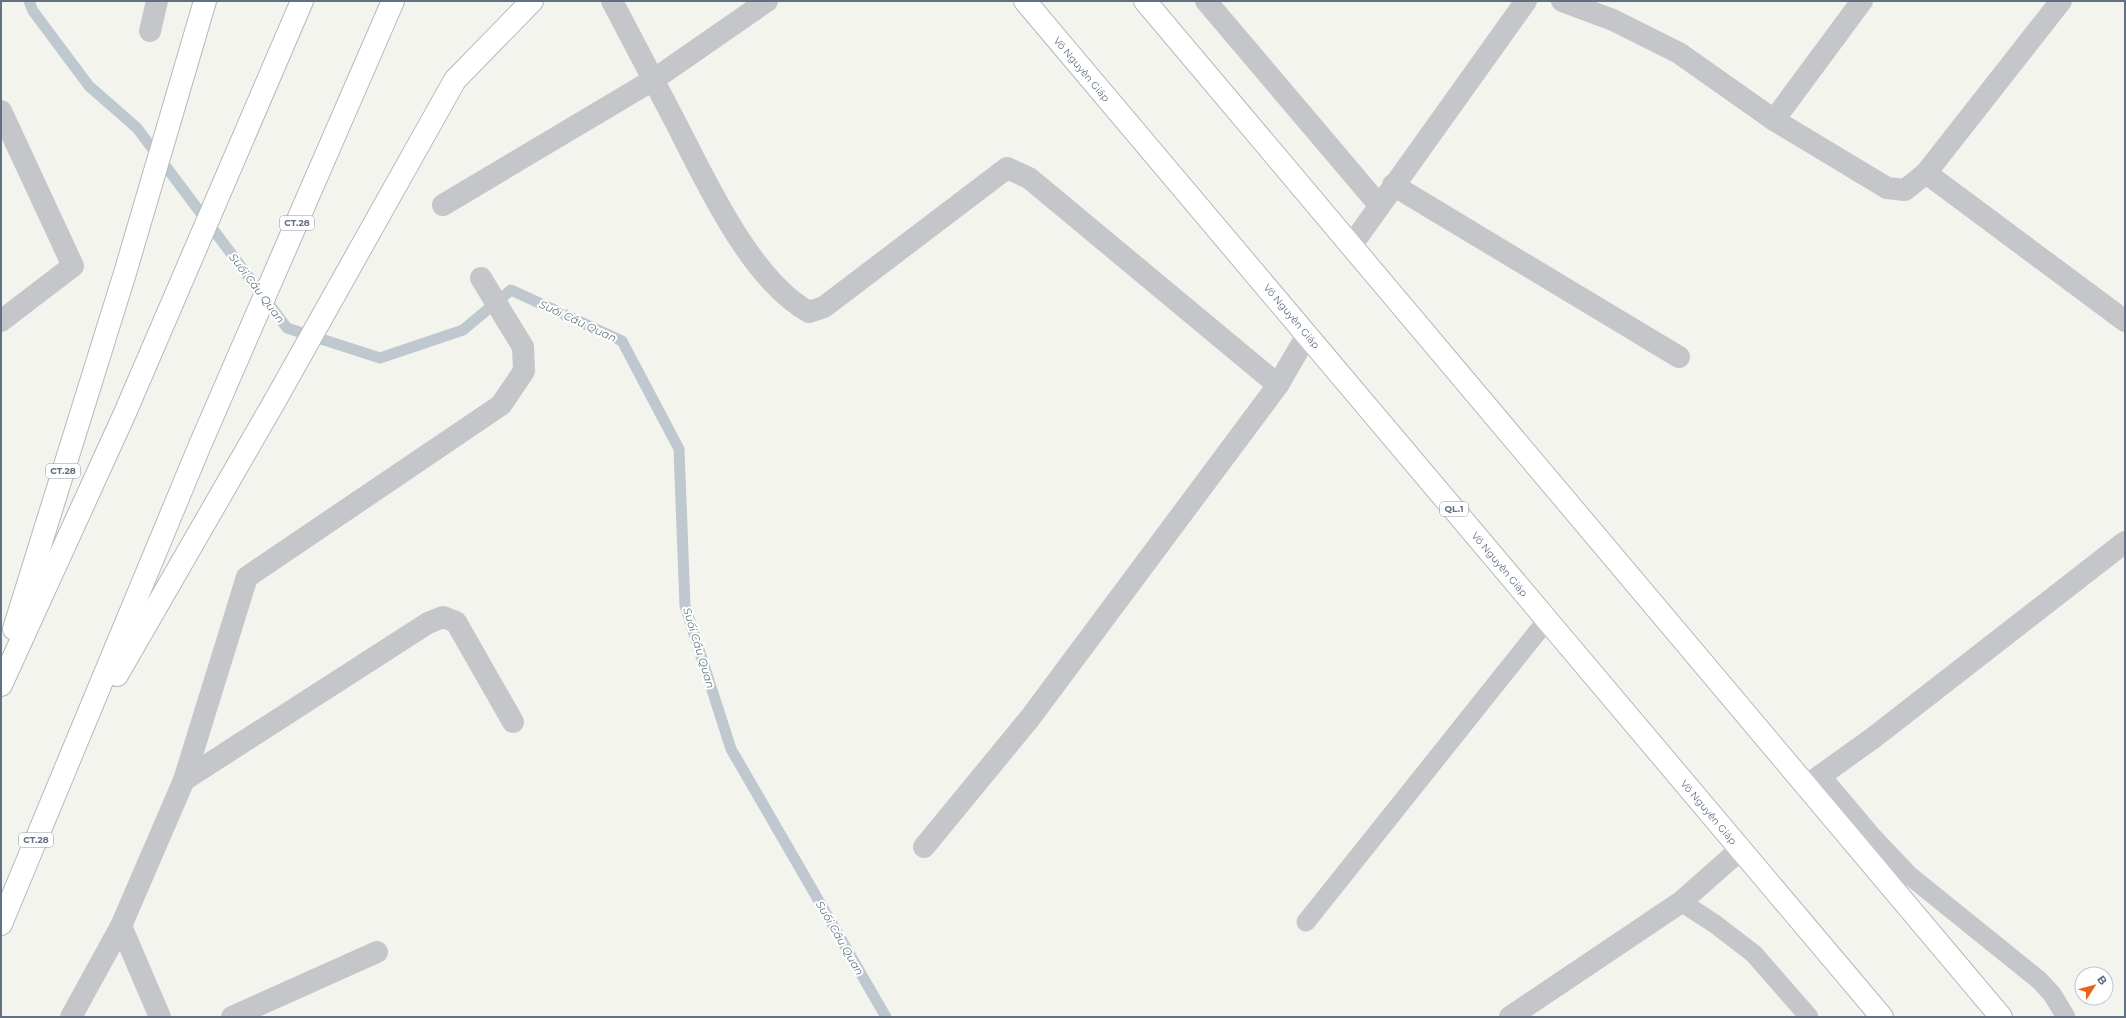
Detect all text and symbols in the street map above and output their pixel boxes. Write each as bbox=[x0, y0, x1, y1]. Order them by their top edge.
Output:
street label: Võ Nguyên Giáp bbox=[1051, 34, 1113, 105]
road number: CT.28 bbox=[280, 216, 314, 230]
water label: Suối Cầu Quan bbox=[226, 250, 288, 326]
street label: Võ Nguyên Giáp bbox=[1261, 281, 1323, 352]
water label: Suối Cầu Quan bbox=[537, 297, 619, 345]
road number: CT.28 bbox=[46, 464, 80, 478]
road number: QL.1 bbox=[1440, 502, 1468, 516]
street label: Võ Nguyên Giáp bbox=[1469, 529, 1531, 600]
water label: Suối Cầu Quan bbox=[680, 606, 718, 690]
street label: Võ Nguyên Giáp bbox=[1678, 777, 1740, 848]
road number: CT.28 bbox=[19, 833, 53, 847]
water label: Suối Cầu Quan bbox=[813, 898, 867, 978]
north arrow bbox=[2074, 966, 2114, 1006]
text: B bbox=[2094, 973, 2110, 988]

